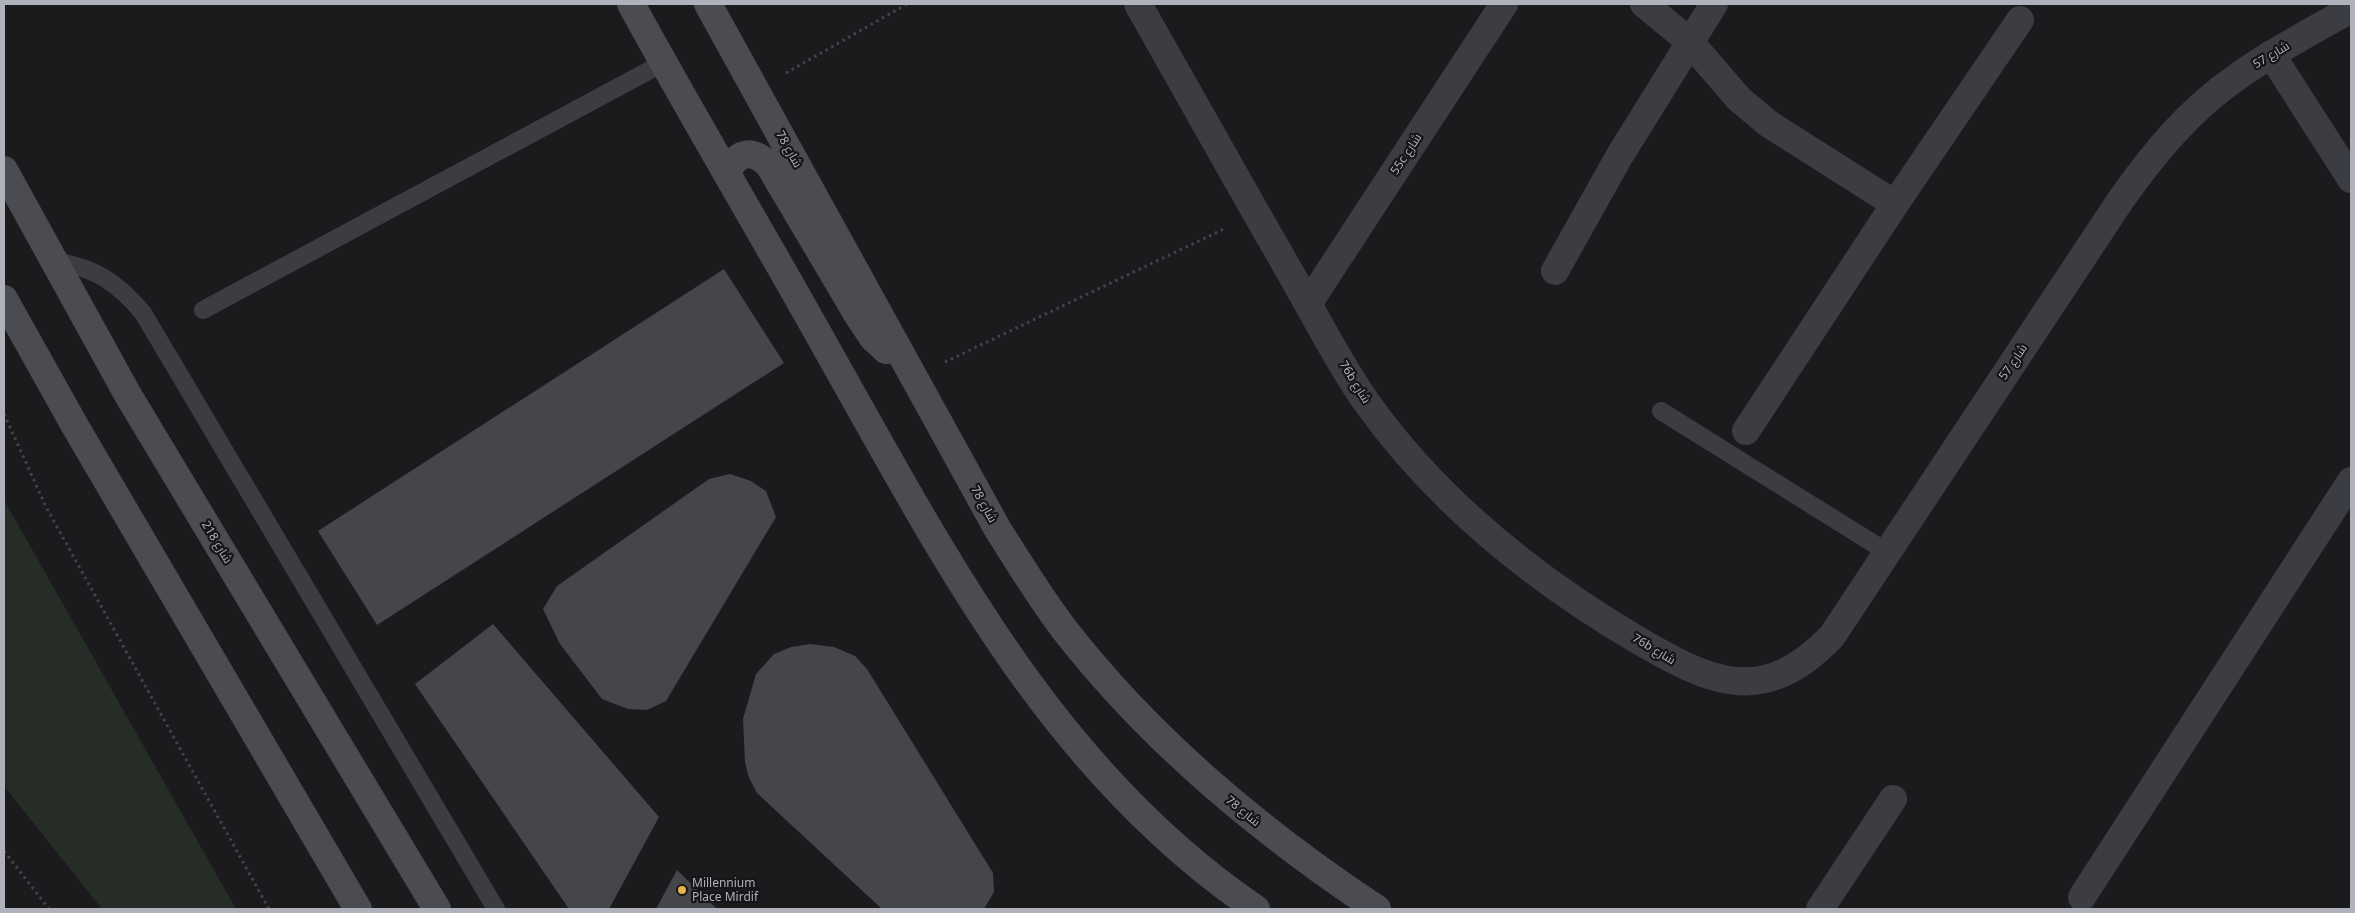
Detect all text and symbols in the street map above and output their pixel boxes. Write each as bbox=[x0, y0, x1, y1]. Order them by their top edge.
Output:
street label: شارع 57 bbox=[2249, 37, 2292, 72]
street label: شارع 78 bbox=[772, 127, 807, 170]
street label: 55c شارع bbox=[1386, 130, 1425, 178]
street label: شارع 57 bbox=[1994, 340, 2031, 383]
street label: 76b شارع bbox=[1336, 357, 1375, 406]
street label: شارع 78 bbox=[967, 482, 1002, 525]
street label: شارع 218 bbox=[198, 517, 237, 566]
street label: 76b شارع bbox=[1630, 629, 1679, 668]
street label: شارع 78 bbox=[1222, 791, 1264, 830]
place label: Millennium Place Mirdif bbox=[692, 874, 759, 905]
marker: Millennium Place Mirdif bbox=[676, 884, 688, 896]

